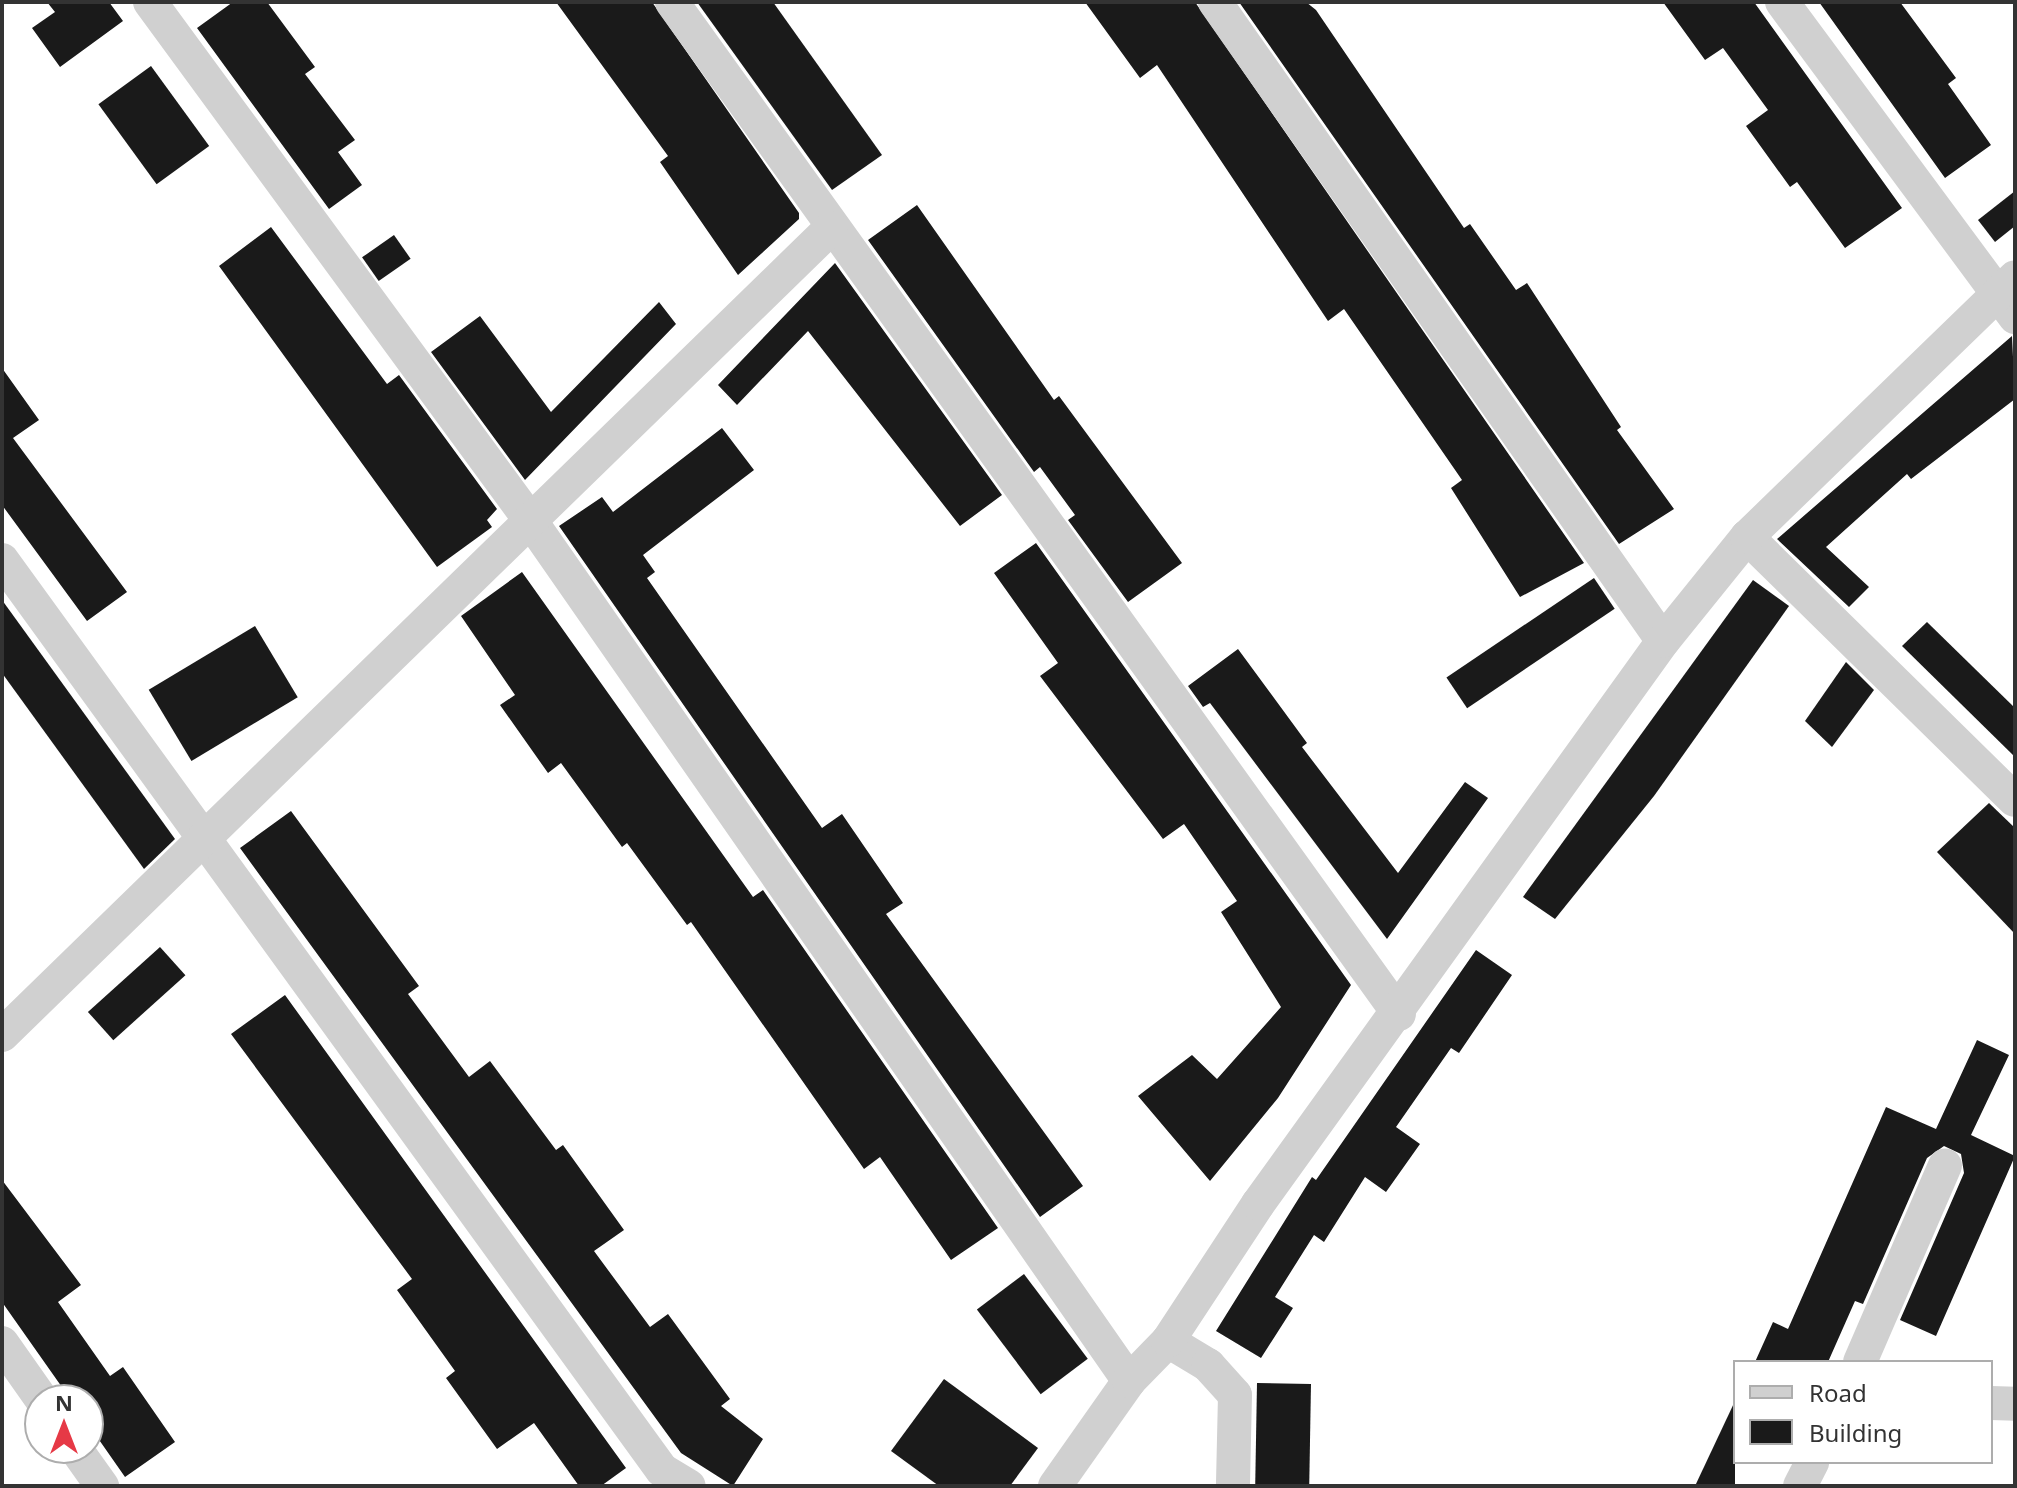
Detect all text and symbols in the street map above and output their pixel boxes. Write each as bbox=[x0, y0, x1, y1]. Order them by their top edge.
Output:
legend bbox=[1733, 1360, 1993, 1464]
text: Road bbox=[1809, 1376, 1867, 1409]
north arrow bbox=[24, 1384, 104, 1464]
text: N bbox=[55, 1387, 73, 1417]
text: Building bbox=[1809, 1416, 1902, 1449]

